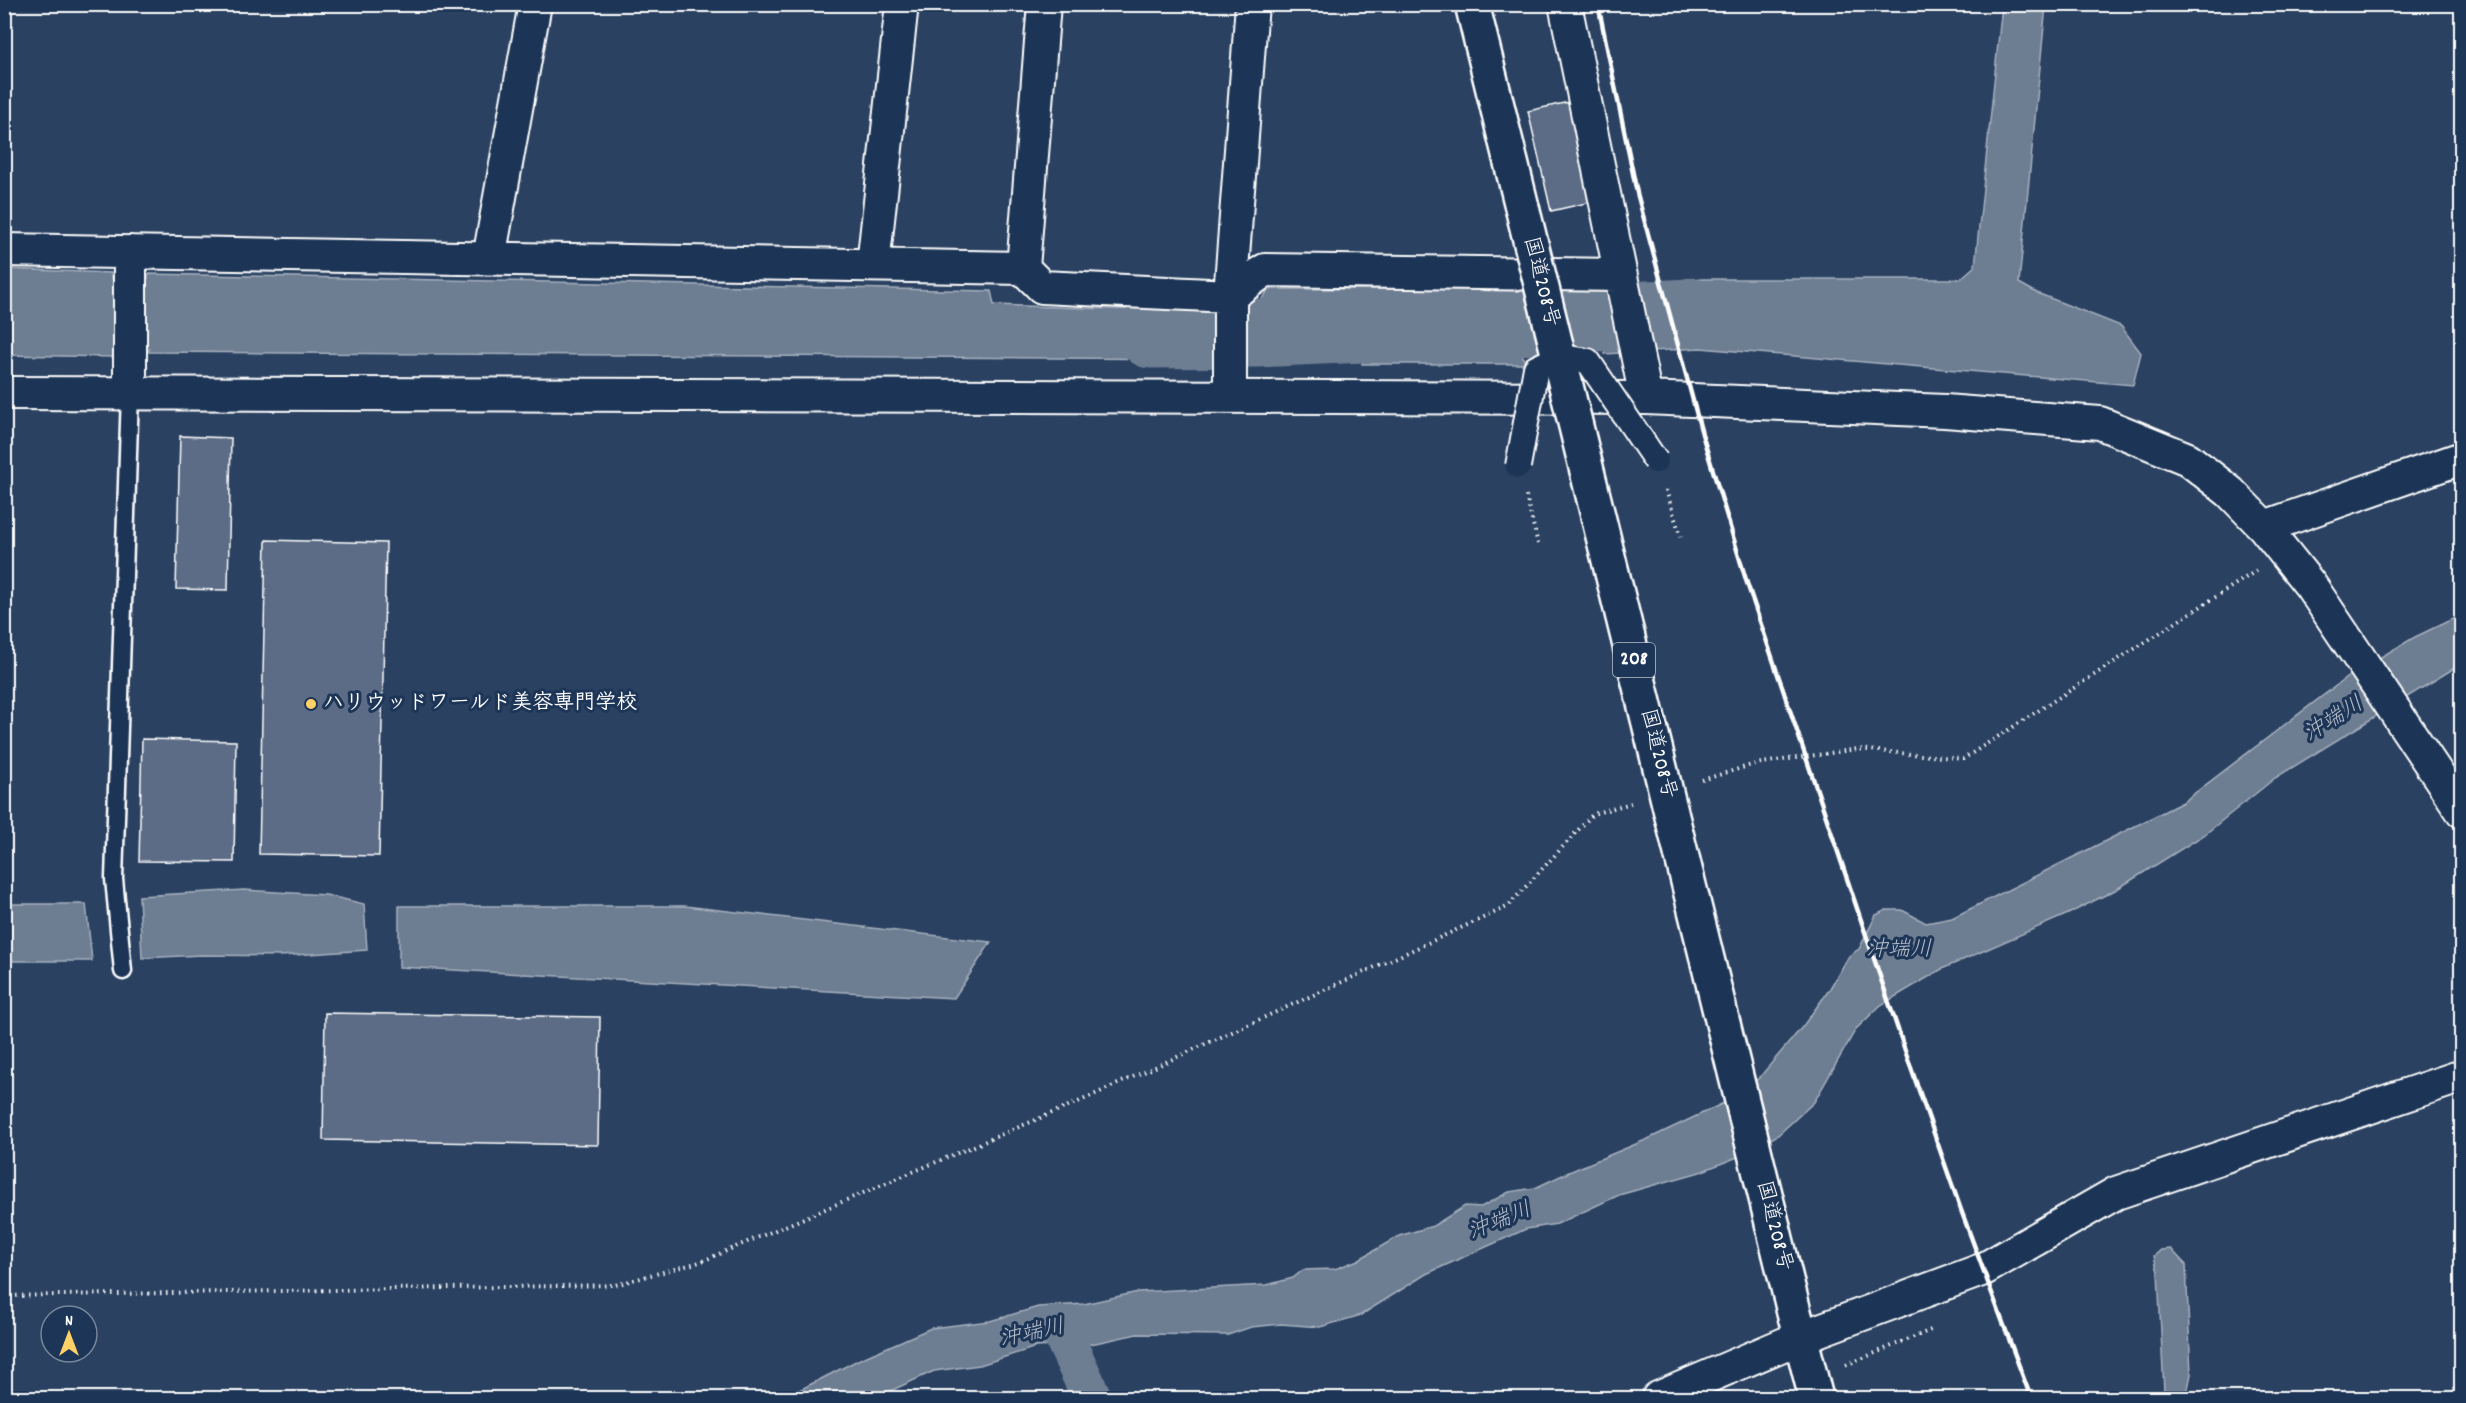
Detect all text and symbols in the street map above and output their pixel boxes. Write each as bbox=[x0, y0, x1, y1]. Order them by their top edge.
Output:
street label: 国道208号 bbox=[1514, 234, 1566, 330]
road number: 208 bbox=[1613, 643, 1655, 677]
place label: ハリウッドワールド美容専門学校 bbox=[323, 689, 637, 719]
water label: 沖端川 bbox=[2298, 689, 2370, 751]
marker: ハリウッドワールド美容専門学校 bbox=[304, 697, 318, 711]
street label: 国道208号 bbox=[1631, 706, 1683, 802]
water label: 沖端川 bbox=[1866, 935, 1932, 966]
street label: 国道208号 bbox=[1747, 1178, 1799, 1274]
water label: 沖端川 bbox=[1464, 1195, 1536, 1249]
north arrow bbox=[39, 1304, 99, 1364]
text: N bbox=[65, 1310, 73, 1333]
water label: 沖端川 bbox=[996, 1312, 1068, 1356]

